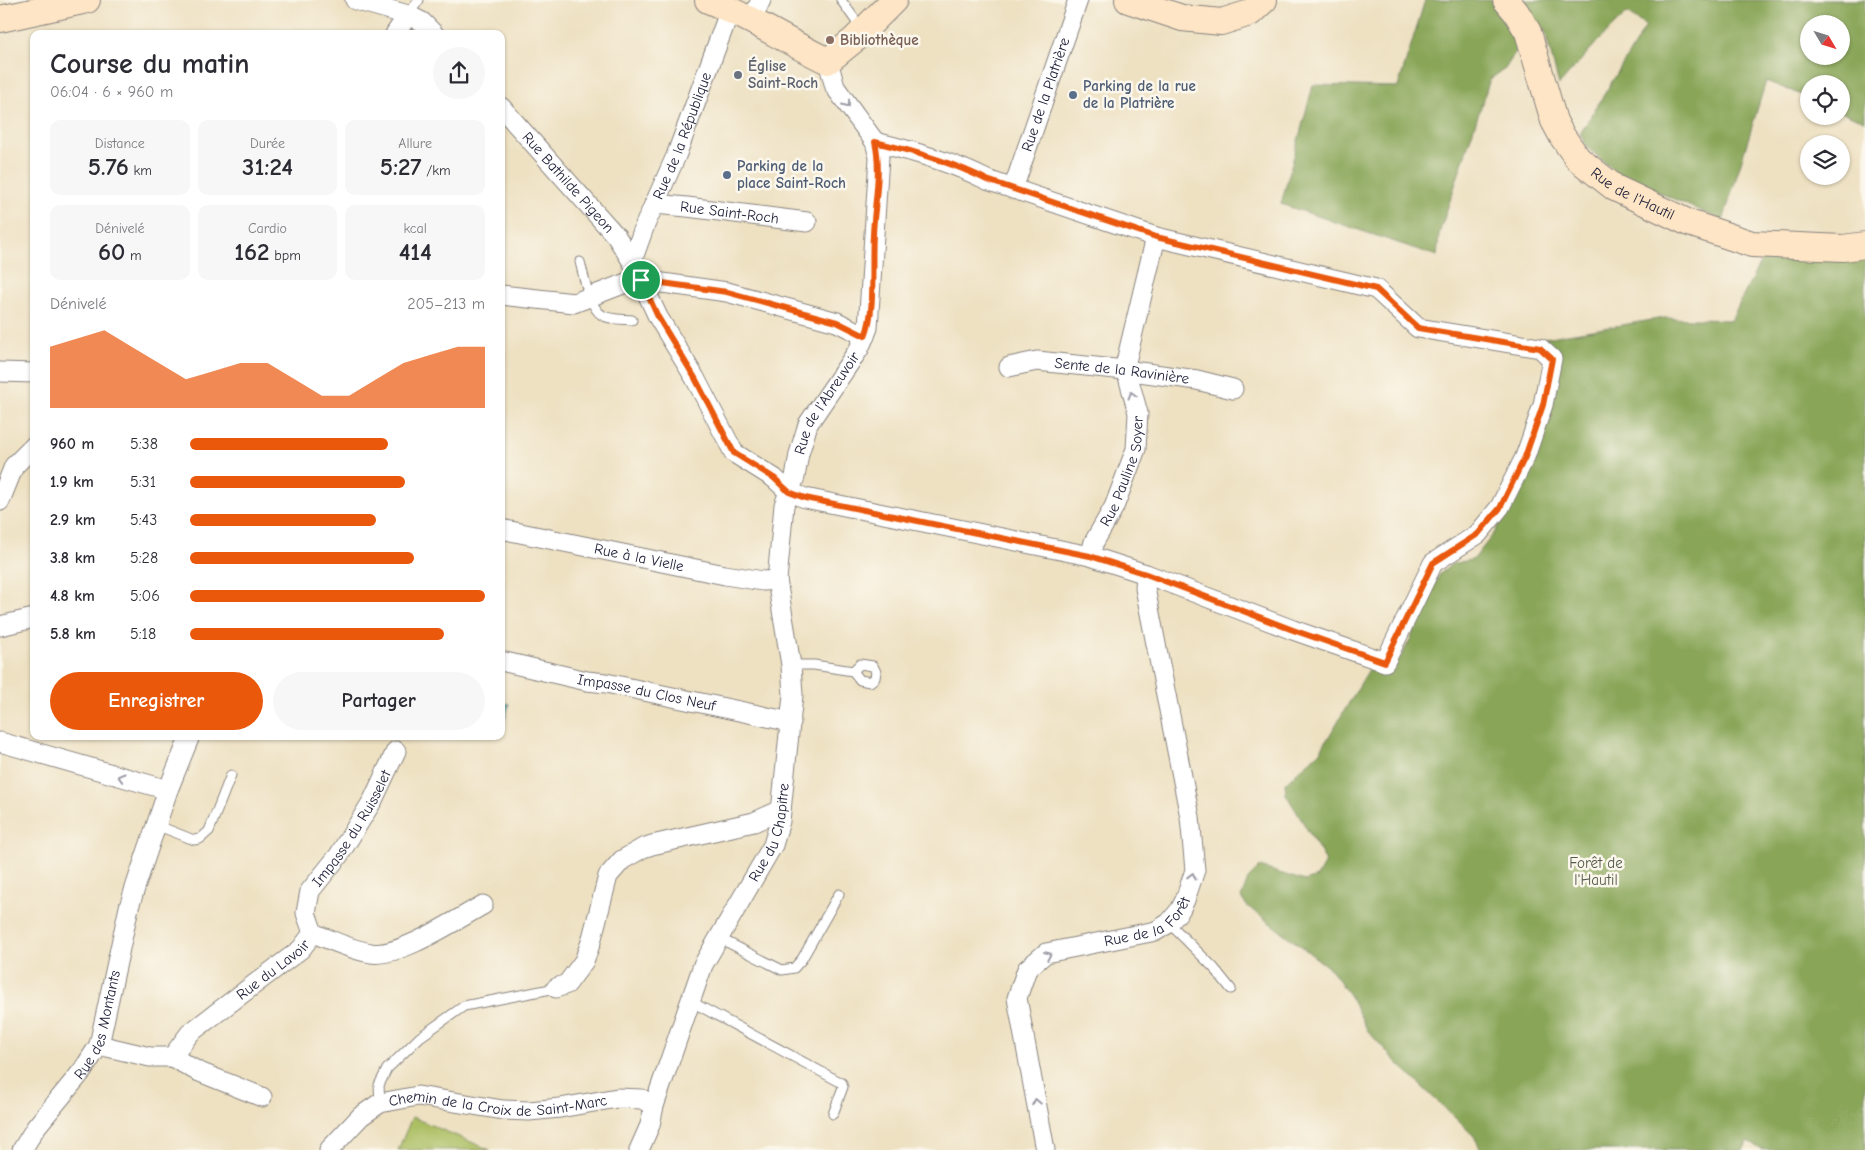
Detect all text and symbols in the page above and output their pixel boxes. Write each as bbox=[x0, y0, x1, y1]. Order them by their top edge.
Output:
north arrow bbox=[1800, 15, 1850, 65]
map controls bbox=[1800, 15, 1850, 185]
place label: Bibliothèque bbox=[840, 31, 919, 49]
marker: Bibliothèque bbox=[824, 34, 836, 46]
street label: Rue de la Platrière bbox=[1018, 35, 1074, 154]
button: share bbox=[433, 47, 485, 99]
text: Course du matin bbox=[50, 48, 250, 80]
place label: Église Saint-Roch bbox=[748, 56, 818, 92]
street label: Rue de la République bbox=[649, 69, 715, 202]
marker: Église Saint-Roch bbox=[732, 69, 744, 81]
button: locate bbox=[1800, 75, 1850, 125]
place label: Parking de la rue de la Platrière bbox=[1083, 77, 1196, 112]
text: 06:04 · 6 × 960 m bbox=[50, 83, 173, 101]
marker: Parking de la rue de la Platrière bbox=[1067, 89, 1079, 101]
one-way arrow bbox=[841, 98, 850, 108]
street label: Rue Bathilde Pigeon bbox=[518, 128, 618, 237]
text: Distance bbox=[95, 135, 145, 152]
text: Durée bbox=[250, 135, 285, 152]
text: Allure bbox=[398, 135, 432, 152]
button: layers bbox=[1800, 135, 1850, 185]
text: 5.76 bbox=[88, 152, 129, 181]
text: 31:24 bbox=[242, 152, 293, 181]
text: 5:27 bbox=[380, 152, 422, 181]
place label: Parking de la place Saint-Roch bbox=[737, 157, 846, 192]
text: km bbox=[129, 162, 152, 179]
text: /km bbox=[422, 162, 451, 179]
street label: Rue de l'Hautil bbox=[1587, 163, 1678, 224]
marker: Parking de la place Saint-Roch bbox=[721, 169, 733, 181]
street label: Rue Saint-Roch bbox=[679, 197, 780, 227]
text: Dénivelé bbox=[95, 220, 145, 237]
text: Cardio bbox=[248, 220, 287, 237]
text: kcal bbox=[403, 220, 427, 237]
text: 60 bbox=[98, 237, 125, 266]
text: 162 bbox=[234, 237, 270, 266]
text: 414 bbox=[399, 237, 432, 266]
text: m bbox=[125, 247, 142, 264]
text: bpm bbox=[270, 247, 301, 264]
pin bbox=[620, 259, 662, 301]
icon: arrive bbox=[627, 266, 655, 294]
text: Dénivelé bbox=[50, 295, 106, 313]
text: 205–213 m bbox=[407, 295, 485, 313]
street label: Rue de l'Abreuvoir bbox=[790, 348, 864, 457]
street label: Sente de la Ravinière bbox=[1054, 354, 1191, 388]
one-way arrow bbox=[1128, 392, 1138, 400]
street label: Rue Pauline Soyer bbox=[1096, 415, 1147, 530]
text: 960 m bbox=[50, 435, 94, 453]
text: 5:38 bbox=[130, 435, 158, 453]
text: 1.9 km bbox=[50, 473, 94, 491]
text: 5:31 bbox=[130, 473, 156, 491]
text: 2.9 km bbox=[50, 511, 95, 529]
text: 5:43 bbox=[130, 511, 157, 529]
street label: Rue à la Vielle bbox=[593, 539, 686, 575]
text: 3.8 km bbox=[50, 549, 95, 567]
text: 5:28 bbox=[130, 549, 158, 567]
text: 4.8 km bbox=[50, 587, 95, 605]
text: 5:06 bbox=[130, 587, 160, 605]
text: 5.8 km bbox=[50, 625, 96, 643]
text: 5:18 bbox=[130, 625, 156, 643]
street label: Impasse du Clos Neuf bbox=[576, 670, 718, 715]
button: Enregistrer bbox=[50, 672, 263, 730]
button: Partager bbox=[273, 672, 485, 730]
street label: Impasse du Ruisselet bbox=[308, 767, 395, 890]
one-way arrow bbox=[117, 772, 126, 783]
street label: Rue du Chapitre bbox=[745, 782, 793, 885]
park label: Forêt de l'Hautil bbox=[1569, 854, 1623, 889]
one-way arrow bbox=[1187, 872, 1197, 880]
street label: Rue de la Forêt bbox=[1103, 894, 1195, 950]
street label: Rue du Lavoir bbox=[233, 936, 314, 1004]
one-way arrow bbox=[1043, 951, 1052, 961]
street label: Rue des Montants bbox=[70, 969, 124, 1083]
street label: Chemin de la Croix de Saint-Marc bbox=[387, 1086, 608, 1120]
one-way arrow bbox=[1031, 1098, 1041, 1107]

